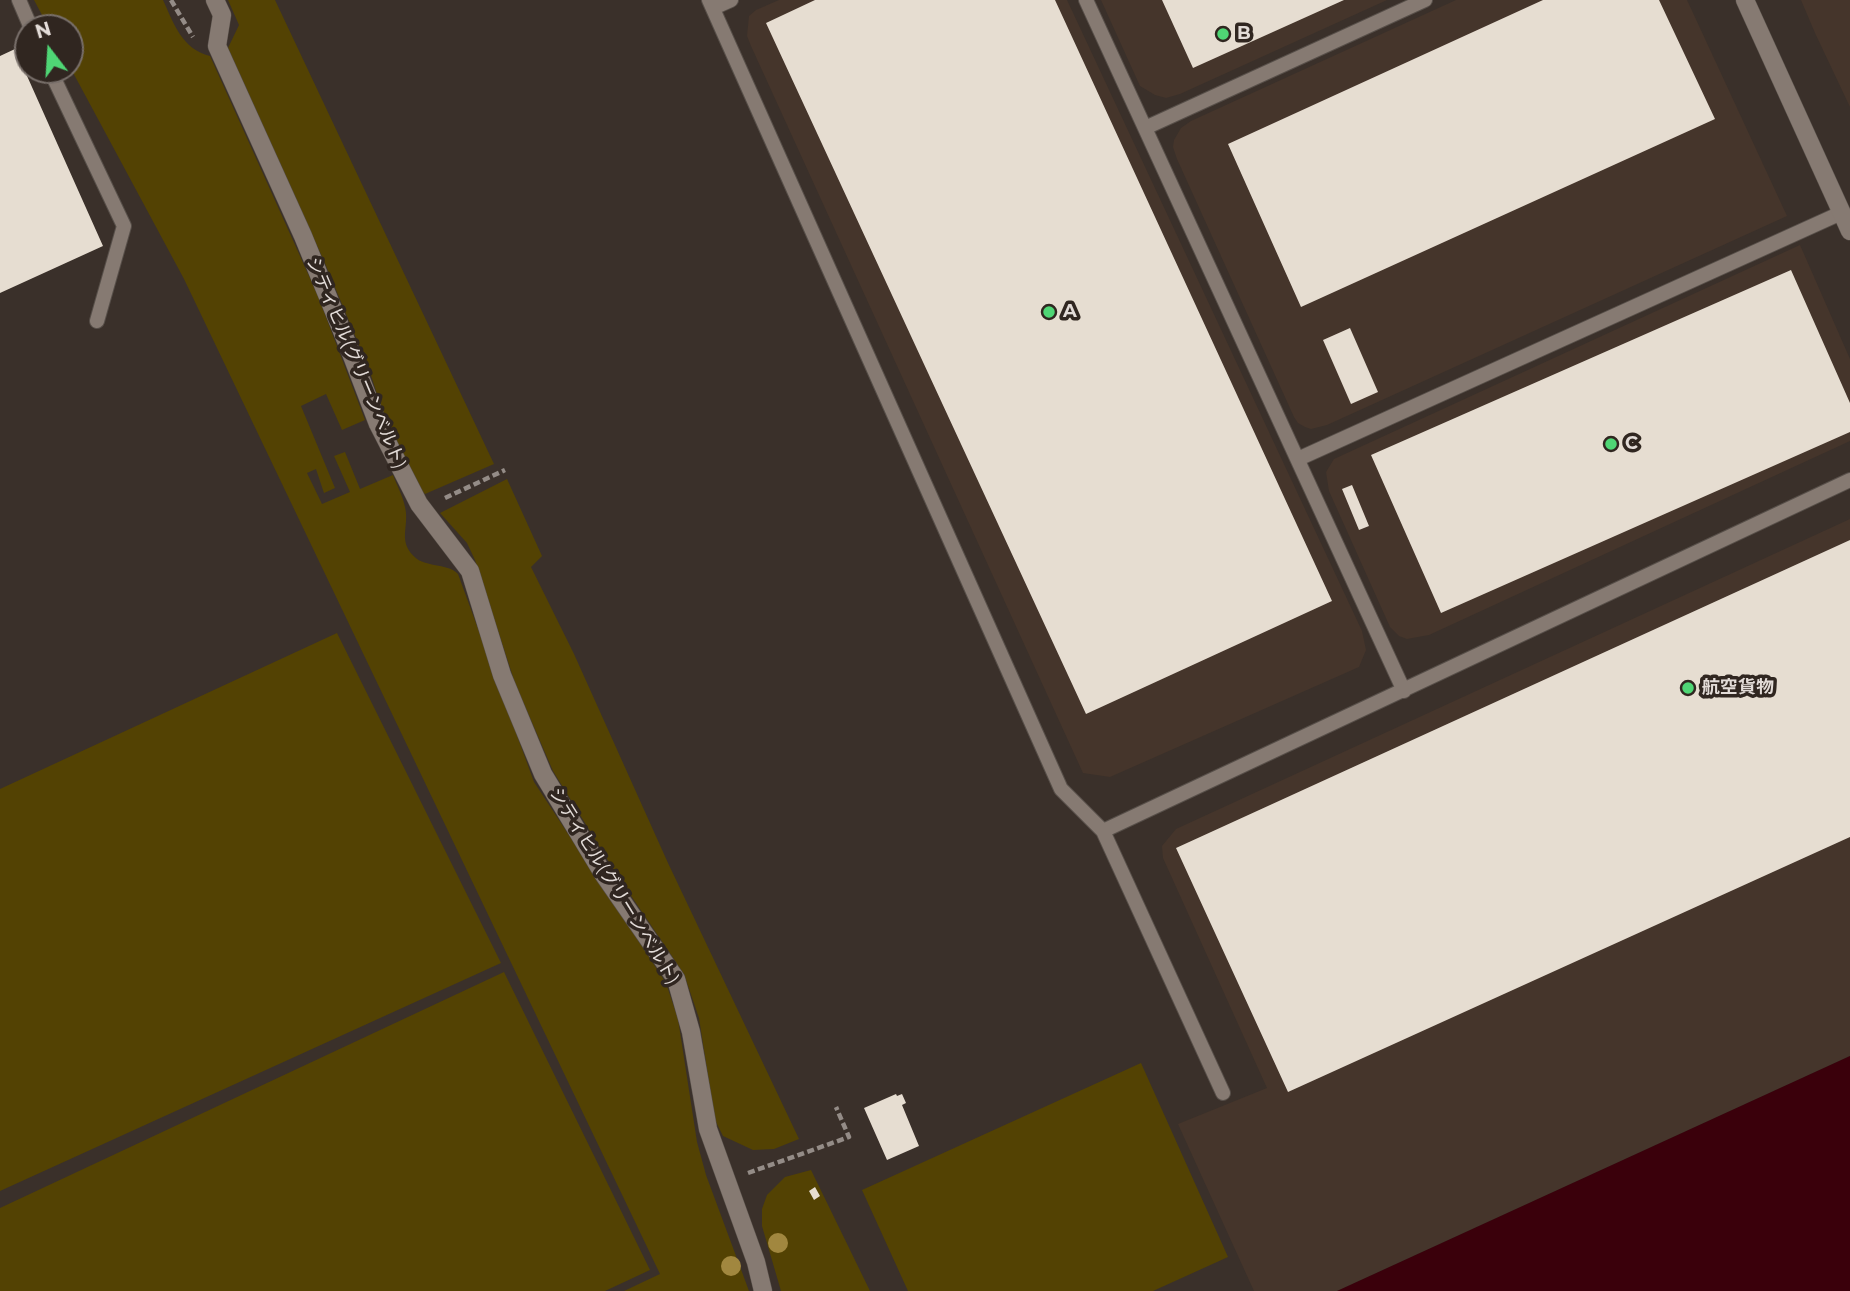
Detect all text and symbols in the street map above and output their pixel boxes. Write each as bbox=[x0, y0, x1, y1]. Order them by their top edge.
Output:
north arrow bbox=[14, 14, 84, 84]
text: N bbox=[33, 17, 54, 44]
place label: B bbox=[1237, 23, 1251, 45]
marker: B bbox=[1215, 26, 1231, 42]
street label: シティヒル(グリーンベルト) bbox=[302, 254, 410, 472]
place label: A bbox=[1063, 301, 1077, 323]
marker: A bbox=[1041, 304, 1057, 320]
place label: C bbox=[1625, 433, 1638, 455]
marker: C bbox=[1603, 436, 1619, 452]
place label: 航空貨物 bbox=[1702, 677, 1774, 699]
marker: 航空貨物 bbox=[1680, 680, 1696, 696]
street label: シティヒル(グリーンベルト) bbox=[544, 784, 684, 988]

